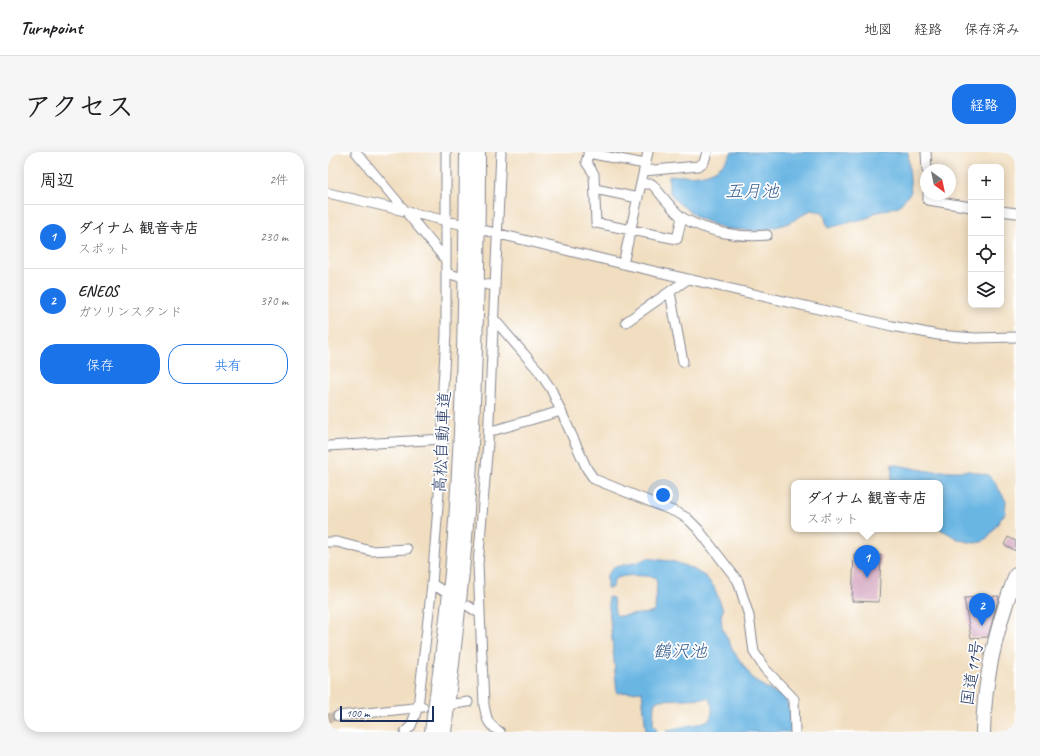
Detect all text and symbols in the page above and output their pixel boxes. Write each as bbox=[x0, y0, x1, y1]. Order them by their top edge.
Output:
text: Turnpoint bbox=[20, 16, 82, 40]
text: 地図 bbox=[864, 21, 892, 38]
text: 経路 bbox=[914, 21, 942, 38]
text: 保存済み bbox=[964, 21, 1020, 38]
button: 経路 bbox=[952, 84, 1016, 124]
text: アクセス bbox=[24, 89, 134, 124]
north arrow bbox=[920, 164, 956, 200]
map controls bbox=[968, 164, 1004, 308]
button: + bbox=[968, 164, 1004, 200]
text: 周辺 bbox=[40, 170, 74, 191]
text: 2件 bbox=[269, 172, 288, 188]
water label: 五月池 bbox=[725, 180, 780, 202]
button: − bbox=[968, 200, 1004, 236]
text: ダイナム 観音寺店 bbox=[78, 219, 199, 238]
text: 1 bbox=[50, 229, 56, 245]
text: 230 m bbox=[260, 229, 288, 245]
button: locate bbox=[968, 236, 1004, 272]
text: スポット bbox=[78, 241, 130, 257]
button: layers bbox=[968, 272, 1004, 308]
text: ENEOS bbox=[78, 282, 118, 301]
text: 2 bbox=[50, 293, 56, 309]
text: 370 m bbox=[260, 293, 288, 309]
text: ガソリンスタンド bbox=[78, 304, 182, 320]
button: 保存 bbox=[40, 344, 160, 384]
button: 共有 bbox=[168, 344, 288, 384]
street label: 高松自動車道 bbox=[429, 391, 455, 493]
popup bbox=[791, 480, 943, 532]
your location bbox=[653, 485, 673, 505]
text: ダイナム 観音寺店 bbox=[806, 489, 928, 508]
text: スポット bbox=[806, 511, 858, 527]
pin: 1 bbox=[854, 545, 880, 578]
pin: 2 bbox=[969, 593, 995, 626]
street label: 国道11号 bbox=[956, 639, 988, 707]
water label: 鶴沢池 bbox=[653, 640, 708, 662]
scale bar bbox=[340, 704, 434, 723]
text: 100 m bbox=[346, 706, 370, 720]

